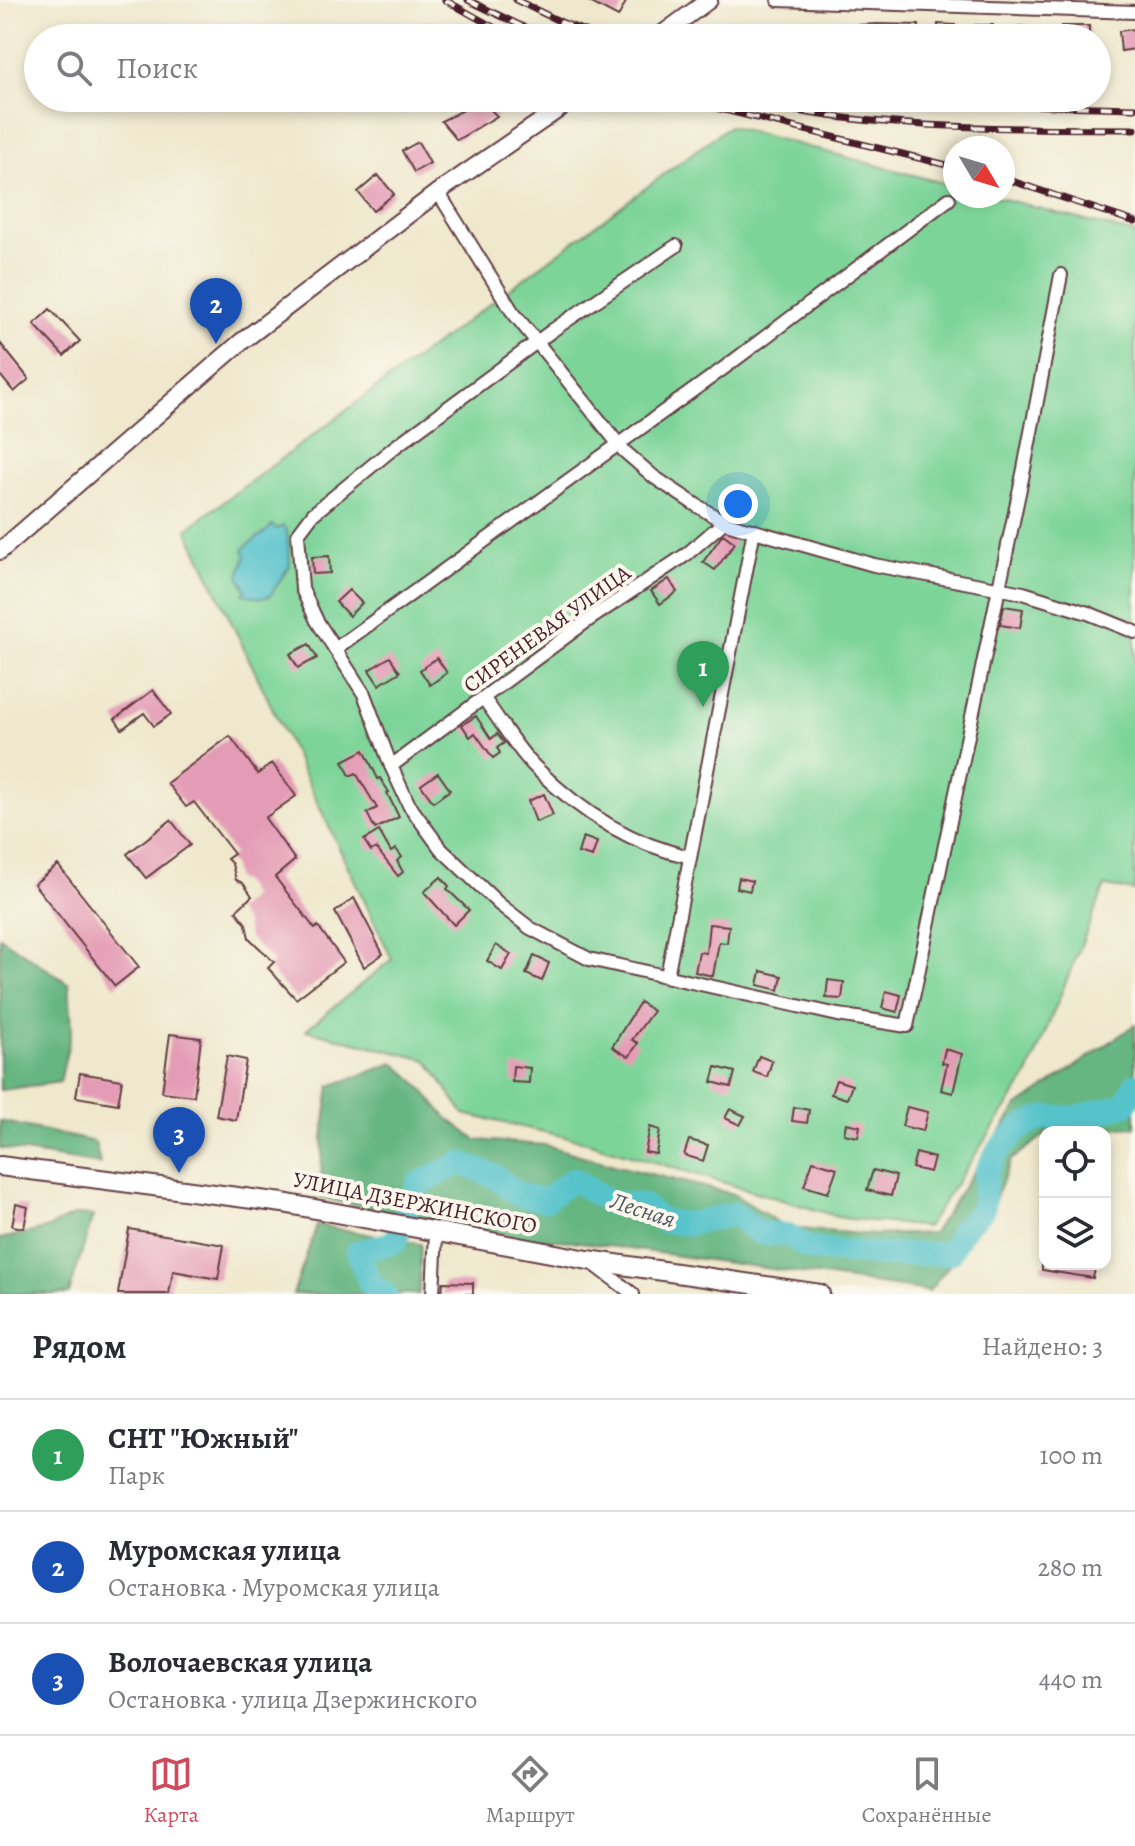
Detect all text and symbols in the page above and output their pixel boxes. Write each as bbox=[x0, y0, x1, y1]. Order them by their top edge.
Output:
search box bbox=[24, 24, 1111, 112]
icon: search bbox=[52, 46, 96, 90]
text: Поиск bbox=[116, 48, 198, 88]
north arrow bbox=[943, 136, 1015, 208]
pin: 2 bbox=[190, 278, 242, 344]
your location bbox=[718, 484, 758, 524]
street label: СИРЕНЕВАЯ УЛИЦА bbox=[457, 557, 638, 700]
pin: 1 bbox=[677, 641, 729, 707]
pin: 3 bbox=[153, 1107, 205, 1173]
map controls bbox=[1039, 1126, 1111, 1270]
button: locate bbox=[1039, 1126, 1111, 1198]
street label: УЛИЦА ДЗЕРЖИНСКОГО bbox=[291, 1165, 539, 1241]
water label: Лесная bbox=[605, 1184, 680, 1236]
button: layers bbox=[1039, 1198, 1111, 1270]
text: Рядом bbox=[32, 1323, 126, 1370]
text: Найдено: 3 bbox=[982, 1329, 1103, 1364]
text: СНТ "Южный" bbox=[108, 1418, 298, 1458]
text: 1 bbox=[53, 1438, 63, 1473]
text: 100 m bbox=[1040, 1438, 1103, 1473]
text: Парк bbox=[108, 1458, 165, 1493]
text: Муромская улица bbox=[108, 1530, 341, 1570]
text: 2 bbox=[52, 1550, 64, 1585]
text: 280 m bbox=[1037, 1550, 1103, 1585]
text: Остановка · Муромская улица bbox=[108, 1570, 440, 1605]
text: Волочаевская улица bbox=[108, 1642, 373, 1682]
text: 3 bbox=[52, 1662, 64, 1697]
text: 440 m bbox=[1039, 1662, 1103, 1697]
text: Остановка · улица Дзержинского bbox=[108, 1682, 477, 1717]
tab: Карта bbox=[143, 1752, 199, 1830]
tab: Маршрут bbox=[486, 1752, 575, 1830]
tab: Сохранённые bbox=[862, 1752, 992, 1830]

